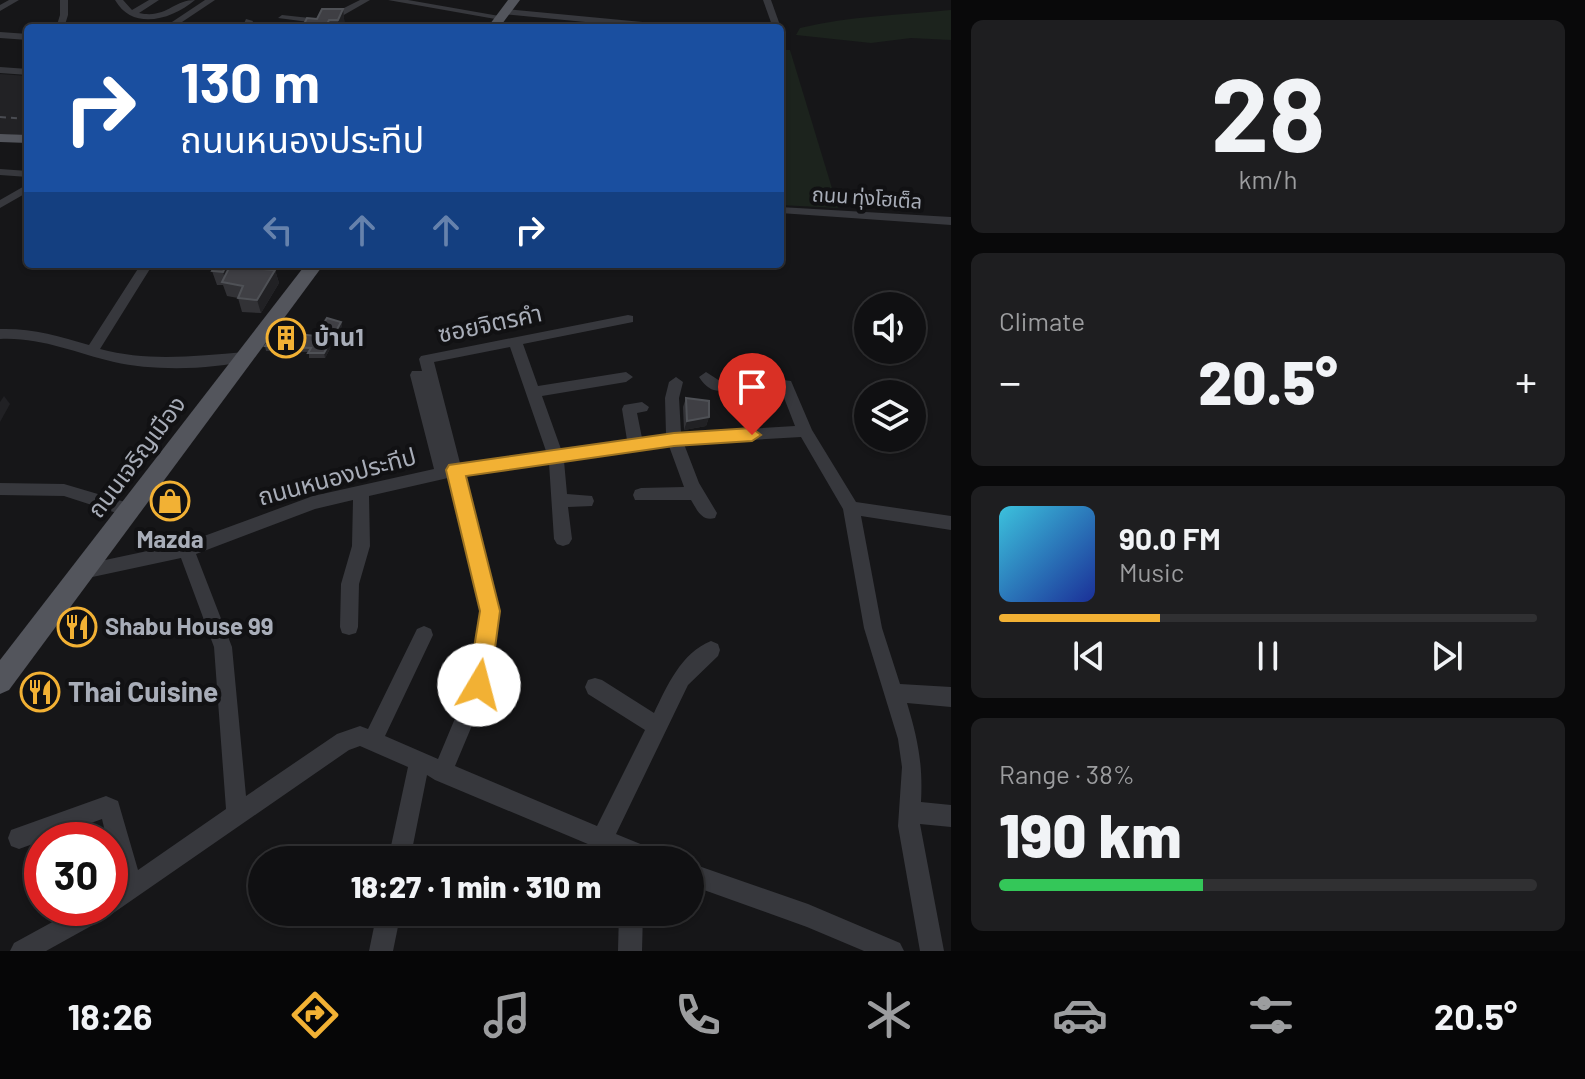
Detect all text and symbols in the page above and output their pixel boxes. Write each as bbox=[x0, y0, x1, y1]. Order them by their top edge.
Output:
text: 130 m bbox=[180, 47, 320, 114]
text: 28 bbox=[1211, 48, 1325, 173]
icon: right bbox=[48, 56, 152, 160]
text: ถนนหนองประทีป bbox=[180, 117, 424, 160]
text: km/h bbox=[1239, 163, 1297, 194]
street label: ถนน ทุ่งโฮเต็ล bbox=[811, 181, 923, 214]
icon: left bbox=[256, 208, 300, 252]
icon: ahead bbox=[340, 208, 384, 252]
icon: ahead bbox=[424, 208, 468, 252]
icon: right bbox=[508, 208, 552, 252]
map controls bbox=[854, 292, 926, 452]
button: sound bbox=[854, 292, 926, 364]
street label: ซอยจิตรคำ bbox=[435, 297, 544, 348]
text: Climate bbox=[999, 305, 1085, 336]
building icon: บ้าน1 bbox=[265, 317, 307, 359]
place label: บ้าน1 bbox=[314, 322, 364, 351]
text: 20.5° bbox=[1198, 345, 1338, 417]
pin bbox=[718, 353, 786, 435]
text: − bbox=[999, 354, 1021, 407]
text: + bbox=[1515, 354, 1537, 407]
icon: arrive bbox=[730, 365, 774, 409]
button: layers bbox=[854, 380, 926, 452]
street label: ถนนเจริญเมือง bbox=[81, 389, 191, 523]
street label: ถนนหนองประทีป bbox=[254, 440, 419, 511]
shop icon: Mazda bbox=[149, 480, 191, 522]
text: 90.0 FM bbox=[1119, 520, 1221, 556]
place label: Mazda bbox=[136, 524, 204, 553]
text: Music bbox=[1119, 556, 1184, 587]
restaurant icon: Shabu House 99 bbox=[56, 606, 98, 648]
place label: Shabu House 99 bbox=[105, 611, 274, 640]
icon: previous bbox=[1067, 634, 1111, 678]
icon: pause bbox=[1246, 634, 1290, 678]
icon: next bbox=[1425, 634, 1469, 678]
position arrow bbox=[437, 643, 521, 727]
restaurant icon: Thai Cuisine bbox=[19, 671, 61, 713]
place label: Thai Cuisine bbox=[68, 674, 218, 708]
text: Range · 38% bbox=[999, 758, 1135, 789]
text: 190 km bbox=[999, 798, 1182, 870]
speed limit sign: 30 bbox=[24, 822, 128, 926]
text: 18:27 · 1 min · 310 m bbox=[351, 868, 601, 904]
icon: directions bbox=[287, 987, 343, 1043]
icon: music bbox=[479, 987, 535, 1043]
icon: phone bbox=[670, 987, 726, 1043]
icon: climate bbox=[861, 987, 917, 1043]
icon: car bbox=[1052, 987, 1108, 1043]
icon: filters bbox=[1243, 987, 1299, 1043]
text: 18:26 bbox=[68, 994, 152, 1037]
text: 20.5° bbox=[1434, 994, 1517, 1037]

